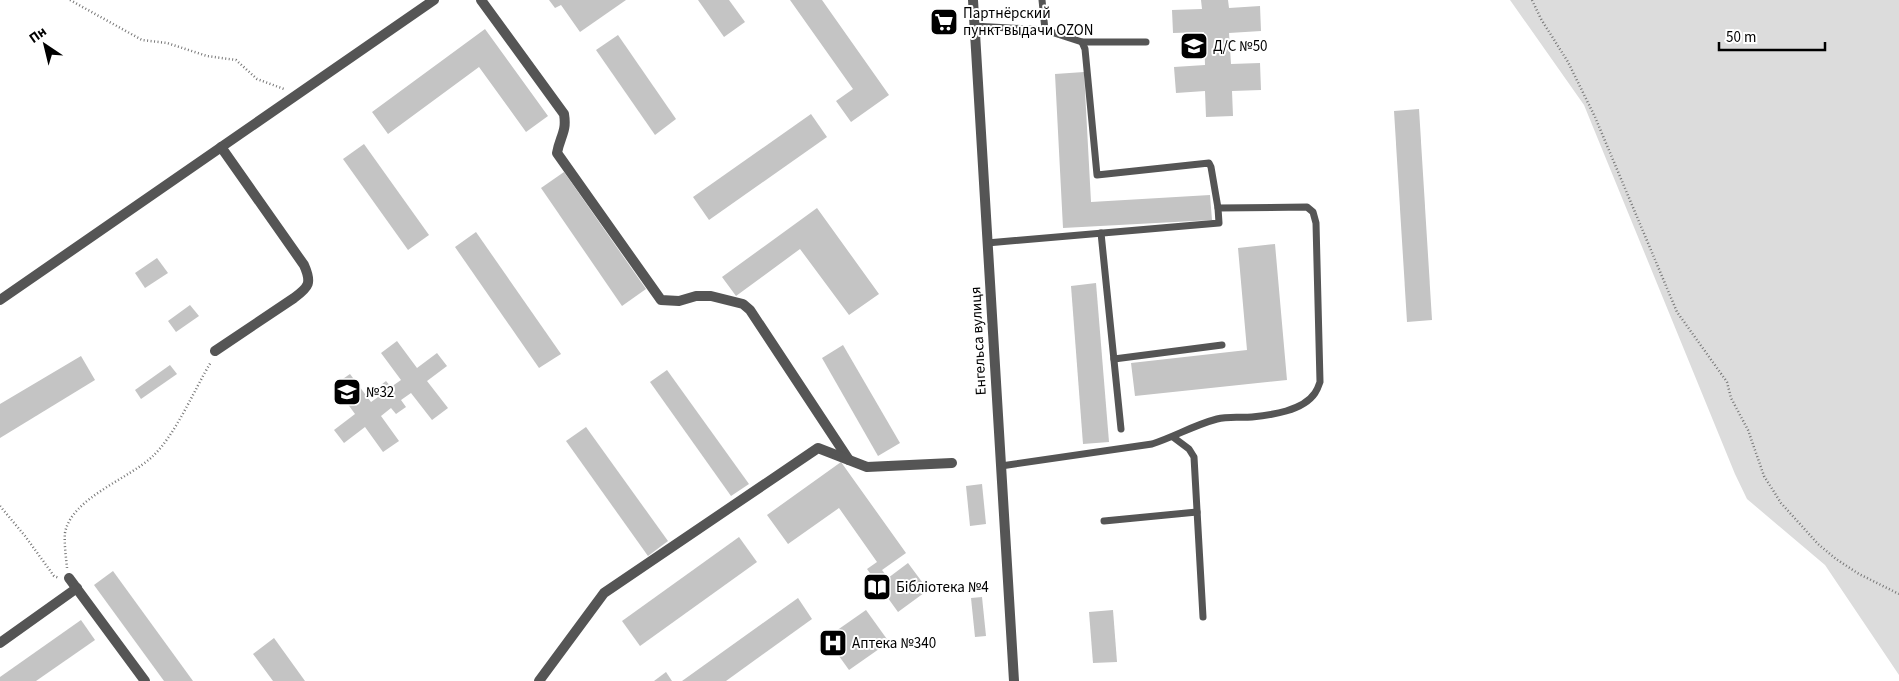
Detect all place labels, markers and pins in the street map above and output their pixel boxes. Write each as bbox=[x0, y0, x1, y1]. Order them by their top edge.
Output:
place label: Партнёрский пункт выдачи OZON bbox=[963, 3, 1093, 41]
supermarket icon: Партнёрский пункт выдачи OZON bbox=[929, 7, 959, 37]
school or university icon: Д/С №50 bbox=[1179, 31, 1209, 61]
place label: Д/С №50 bbox=[1213, 36, 1268, 57]
school or university icon: №32 bbox=[332, 377, 362, 407]
place label: №32 bbox=[366, 382, 394, 403]
library icon: Бібліотека №4 bbox=[862, 572, 892, 602]
place label: Бібліотека №4 bbox=[896, 577, 989, 598]
hospital icon: Аптека №340 bbox=[818, 628, 848, 658]
place label: Аптека №340 bbox=[852, 633, 936, 654]

